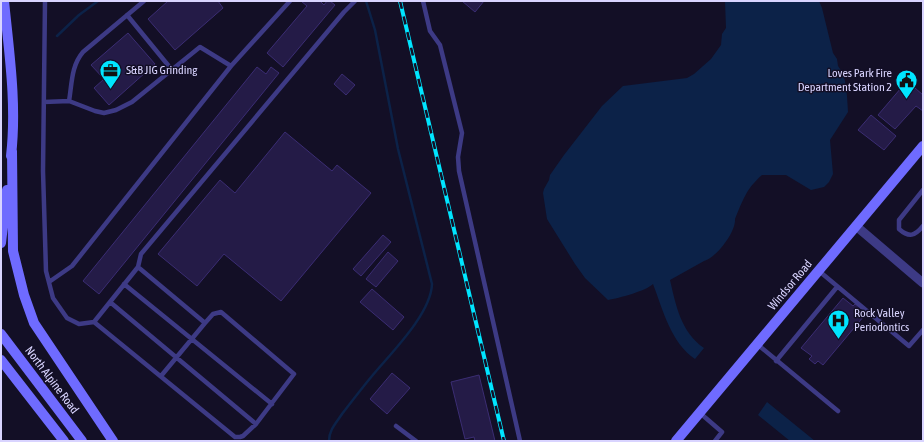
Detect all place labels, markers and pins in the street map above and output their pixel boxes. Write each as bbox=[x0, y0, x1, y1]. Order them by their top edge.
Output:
office icon: S&B JIG Grinding bbox=[98, 57, 124, 90]
place label: S&B JIG Grinding bbox=[126, 63, 198, 77]
place label: Loves Park Fire Department Station 2 bbox=[798, 66, 892, 94]
public building icon: Loves Park Fire Department Station 2 bbox=[894, 67, 920, 100]
place label: Rock Valley Periodontics bbox=[854, 306, 909, 334]
hospital icon: Rock Valley Periodontics bbox=[825, 307, 851, 340]

